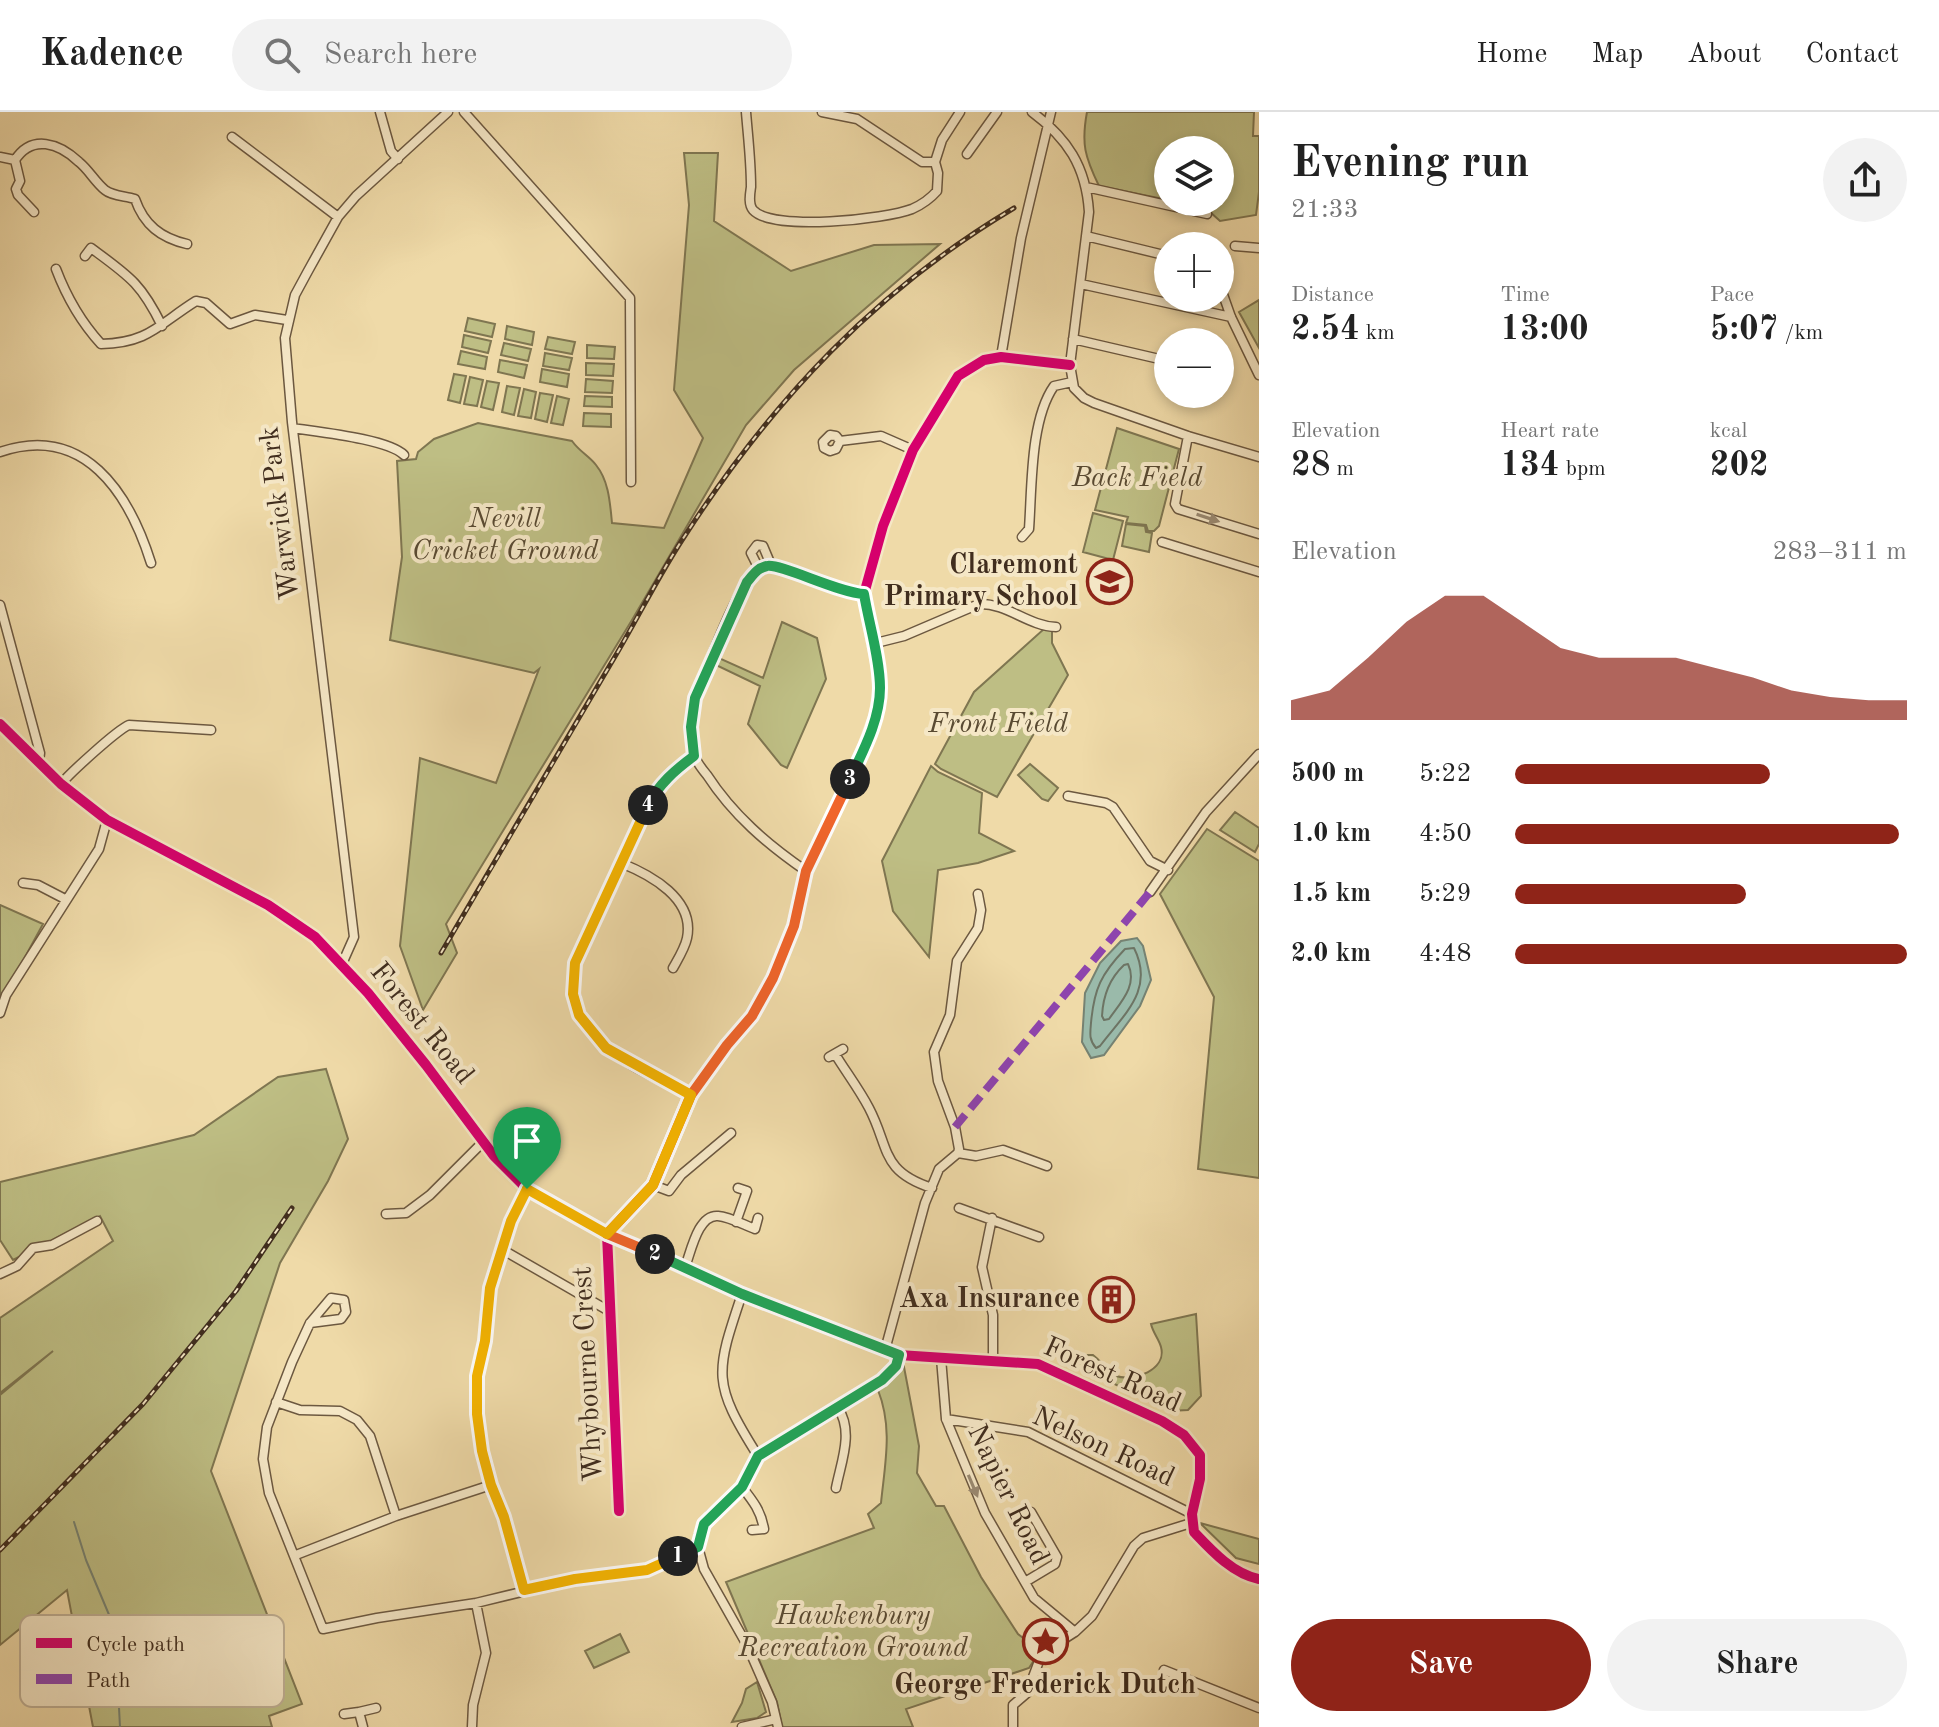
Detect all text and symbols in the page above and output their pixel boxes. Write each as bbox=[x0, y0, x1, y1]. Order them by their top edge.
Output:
search box bbox=[232, 19, 792, 91]
icon: search bbox=[260, 33, 304, 77]
text: Kadence bbox=[40, 36, 184, 74]
text: Search here bbox=[324, 40, 477, 70]
text: Home bbox=[1476, 41, 1547, 69]
text: Map bbox=[1591, 41, 1643, 69]
text: About bbox=[1687, 41, 1762, 69]
text: Contact bbox=[1806, 41, 1899, 69]
map controls bbox=[1154, 136, 1234, 408]
button: layers bbox=[1154, 136, 1234, 216]
button: share bbox=[1823, 138, 1907, 222]
text: Evening run bbox=[1291, 142, 1529, 186]
text: 21:33 bbox=[1291, 197, 1359, 223]
button: + bbox=[1154, 232, 1234, 312]
text: Distance bbox=[1291, 284, 1374, 306]
text: Time bbox=[1500, 284, 1550, 306]
text: Pace bbox=[1710, 284, 1754, 306]
text: 2.54 bbox=[1291, 313, 1360, 347]
text: 13:00 bbox=[1500, 313, 1589, 347]
text: 5:07 bbox=[1710, 313, 1778, 347]
text: km bbox=[1360, 322, 1395, 344]
text: /km bbox=[1778, 322, 1823, 344]
button: − bbox=[1154, 328, 1234, 408]
text: Elevation bbox=[1291, 420, 1381, 442]
text: Heart rate bbox=[1500, 420, 1599, 442]
text: kcal bbox=[1710, 420, 1748, 442]
street label: Warwick Park bbox=[256, 425, 306, 601]
text: 28 bbox=[1291, 449, 1330, 483]
text: 134 bbox=[1500, 449, 1560, 483]
text: 202 bbox=[1710, 449, 1769, 483]
text: m bbox=[1330, 458, 1354, 480]
text: bpm bbox=[1560, 458, 1606, 480]
park label: Back Field bbox=[1071, 465, 1202, 493]
park label: Nevill Cricket Ground bbox=[412, 506, 598, 566]
one-way arrow bbox=[1196, 512, 1220, 525]
text: Elevation bbox=[1291, 539, 1397, 565]
text: 283–311 m bbox=[1772, 539, 1907, 565]
place label: Claremont Primary School bbox=[884, 552, 1078, 612]
school or university icon: Claremont Primary School bbox=[1085, 558, 1133, 606]
park label: Front Field bbox=[927, 711, 1068, 739]
pin: 3 bbox=[830, 759, 870, 799]
text: 500 m bbox=[1291, 761, 1364, 787]
text: 5:22 bbox=[1419, 761, 1472, 787]
text: 3 bbox=[844, 768, 856, 790]
pin: 4 bbox=[628, 785, 668, 825]
text: 4 bbox=[642, 794, 654, 816]
text: 1.0 km bbox=[1291, 821, 1371, 847]
text: 4:50 bbox=[1419, 821, 1472, 847]
text: 1.5 km bbox=[1291, 881, 1371, 907]
text: 5:29 bbox=[1419, 881, 1472, 907]
text: 2.0 km bbox=[1291, 941, 1371, 967]
text: 4:48 bbox=[1419, 941, 1472, 967]
street label: Forest Road bbox=[364, 958, 478, 1090]
pin bbox=[493, 1107, 561, 1189]
icon: arrive bbox=[505, 1119, 549, 1163]
pin: 2 bbox=[635, 1234, 675, 1274]
text: 2 bbox=[649, 1243, 661, 1265]
street label: Whybourne Crest bbox=[569, 1266, 609, 1482]
building icon: Axa Insurance bbox=[1087, 1276, 1135, 1324]
place label: Axa Insurance bbox=[899, 1286, 1080, 1314]
street label: Forest Road bbox=[1039, 1333, 1185, 1419]
street label: Nelson Road bbox=[1028, 1403, 1178, 1493]
street label: Napier Road bbox=[961, 1421, 1053, 1569]
one-way arrow bbox=[967, 1474, 980, 1498]
pin: 1 bbox=[658, 1536, 698, 1576]
text: 1 bbox=[672, 1545, 684, 1567]
park label: Hawkenbury Recreation Ground bbox=[737, 1603, 968, 1663]
legend bbox=[20, 1615, 284, 1707]
place icon: George Frederick Dutch bbox=[1021, 1617, 1069, 1665]
button: Save bbox=[1291, 1619, 1591, 1711]
button: Share bbox=[1607, 1619, 1907, 1711]
text: Cycle path bbox=[86, 1634, 185, 1656]
text: Path bbox=[86, 1670, 131, 1692]
place label: George Frederick Dutch bbox=[894, 1672, 1196, 1700]

